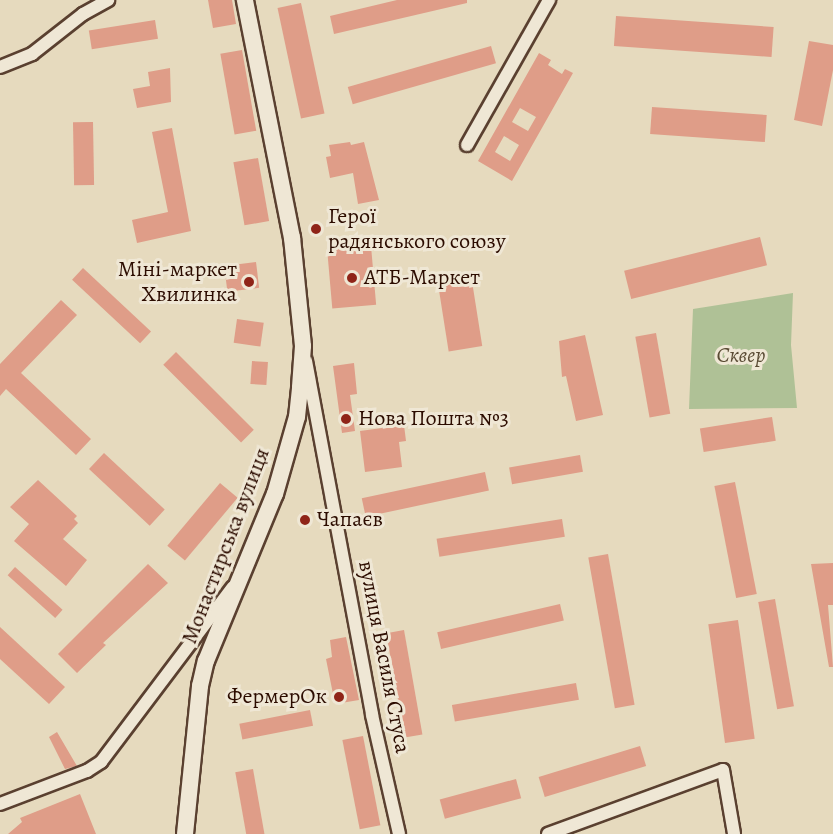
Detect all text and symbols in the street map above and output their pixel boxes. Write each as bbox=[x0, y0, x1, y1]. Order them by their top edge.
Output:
place label: Герої радянського союзу bbox=[328, 203, 506, 254]
marker: Герої радянського союзу bbox=[309, 222, 323, 236]
place label: Міні-маркет Хвилинка bbox=[118, 256, 237, 308]
place label: АТБ-Маркет bbox=[364, 265, 480, 291]
marker: АТБ-Маркет bbox=[345, 271, 359, 285]
marker: Міні-маркет Хвилинка bbox=[242, 275, 256, 289]
park label: Сквер bbox=[716, 343, 766, 369]
place label: Нова Пошта №3 bbox=[358, 406, 509, 432]
marker: Нова Пошта №3 bbox=[339, 412, 353, 426]
street label: Монастирська вулиця bbox=[176, 444, 276, 648]
place label: Чапаєв bbox=[317, 507, 383, 533]
marker: Чапаєв bbox=[298, 513, 312, 527]
street label: вулиця Василя Стуса bbox=[352, 558, 416, 756]
place label: ФермерОк bbox=[227, 684, 327, 710]
marker: ФермерОк bbox=[332, 690, 346, 704]

